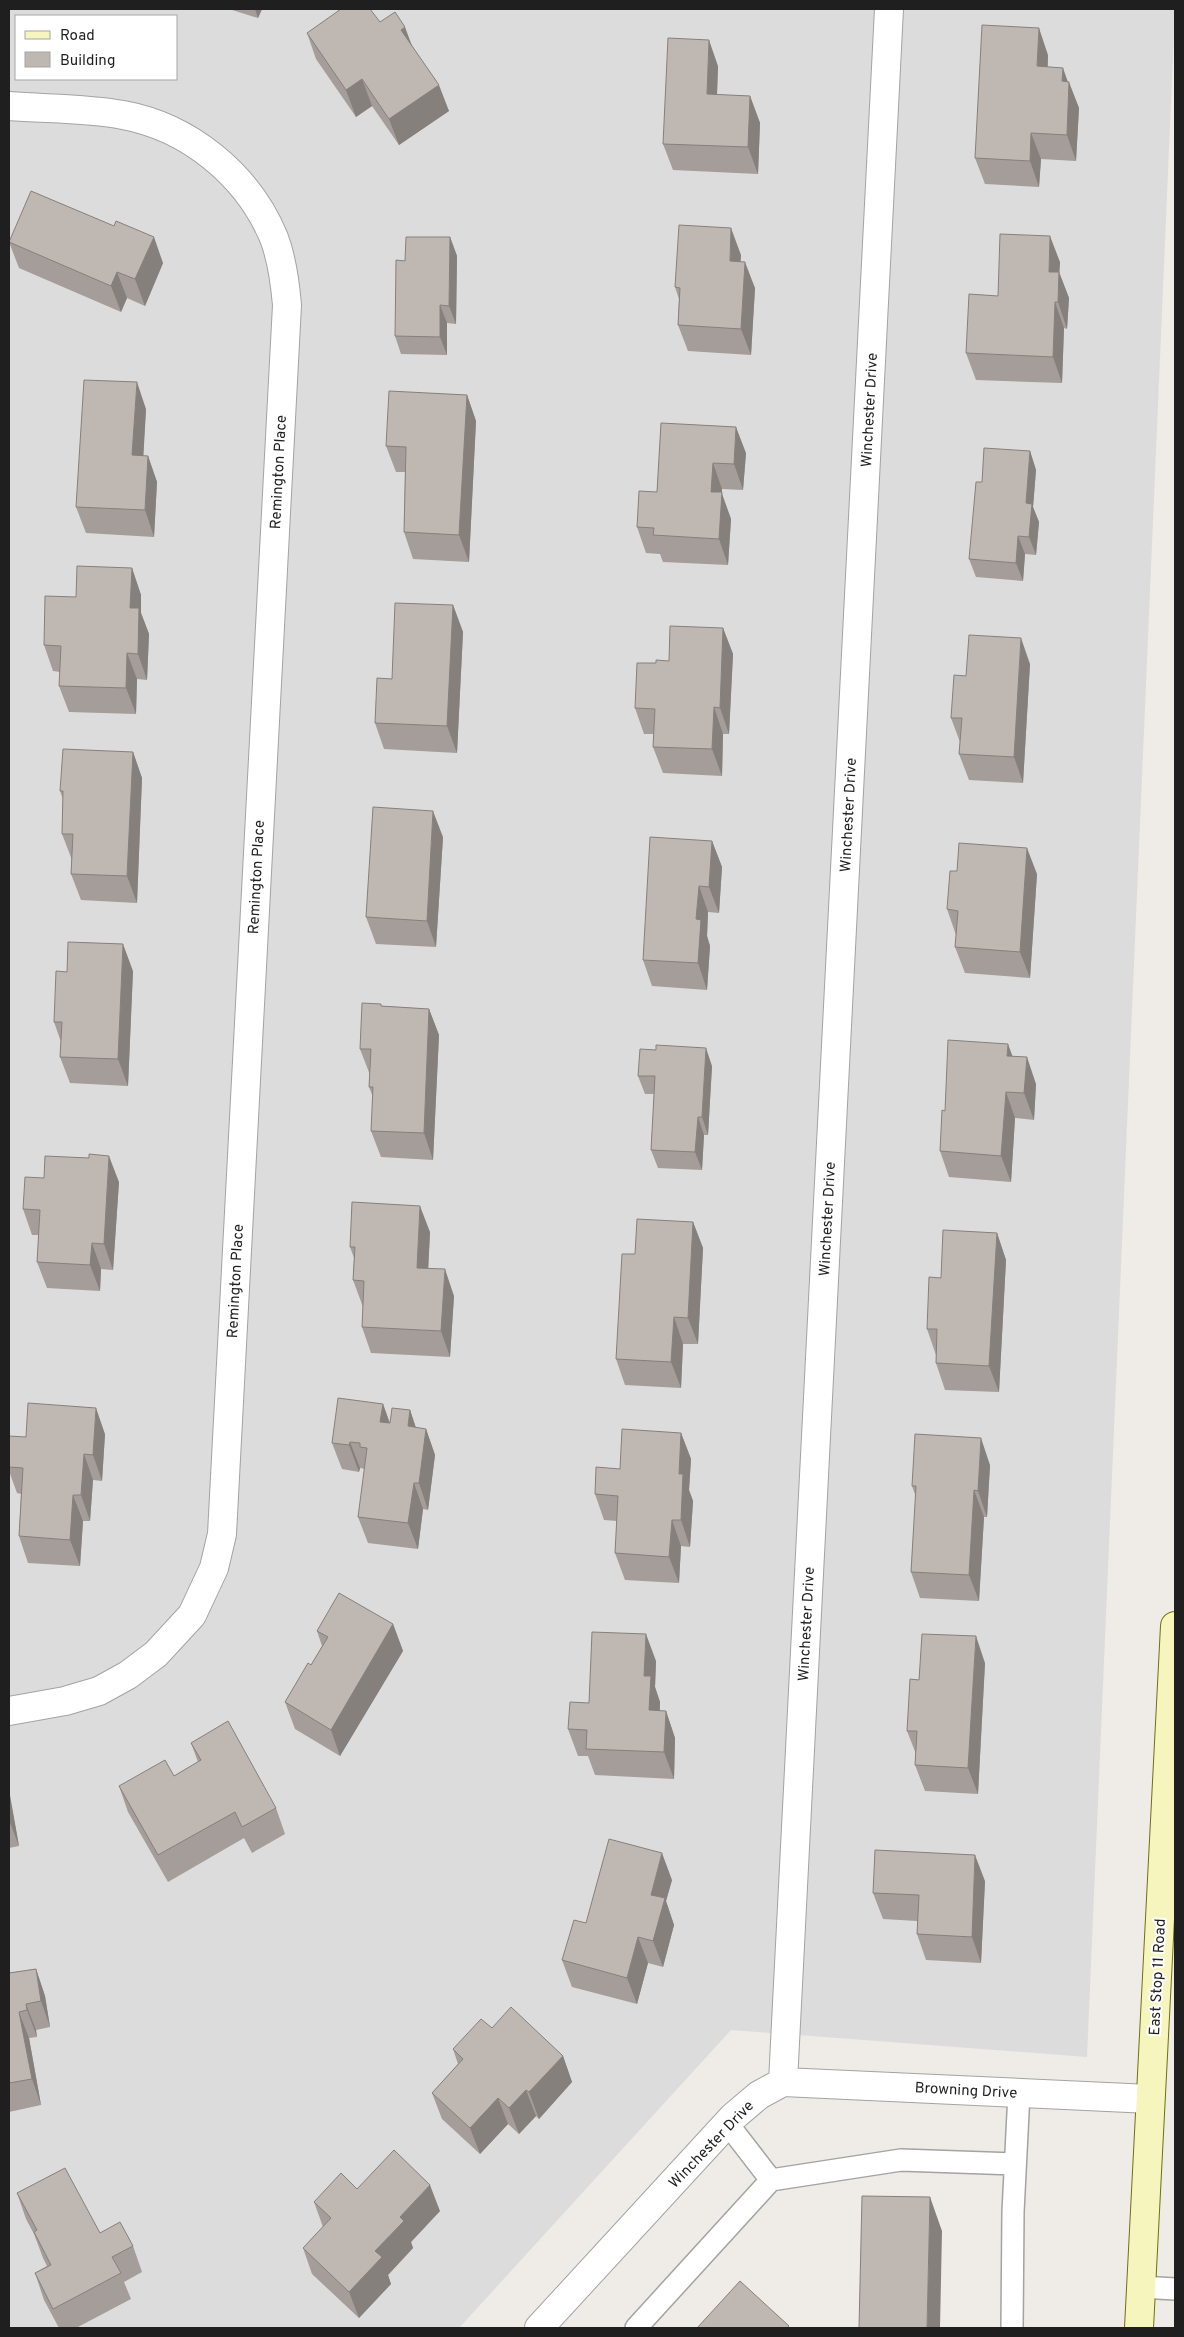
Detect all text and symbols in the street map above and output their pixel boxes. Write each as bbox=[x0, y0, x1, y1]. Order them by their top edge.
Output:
legend bbox=[15, 15, 178, 80]
text: Road bbox=[60, 27, 95, 46]
text: Building bbox=[60, 52, 115, 71]
street label: Winchester Drive bbox=[858, 352, 883, 468]
street label: Remington Place bbox=[267, 414, 292, 530]
street label: Winchester Drive bbox=[837, 757, 862, 873]
street label: Remington Place bbox=[245, 819, 270, 935]
street label: Winchester Drive bbox=[816, 1161, 841, 1277]
street label: Remington Place bbox=[224, 1223, 249, 1339]
street label: Winchester Drive bbox=[795, 1566, 820, 1682]
street label: East Stop 11 Road bbox=[1146, 1918, 1171, 2036]
street label: Browning Drive bbox=[914, 2079, 1018, 2104]
street label: Winchester Drive bbox=[665, 2097, 759, 2193]

